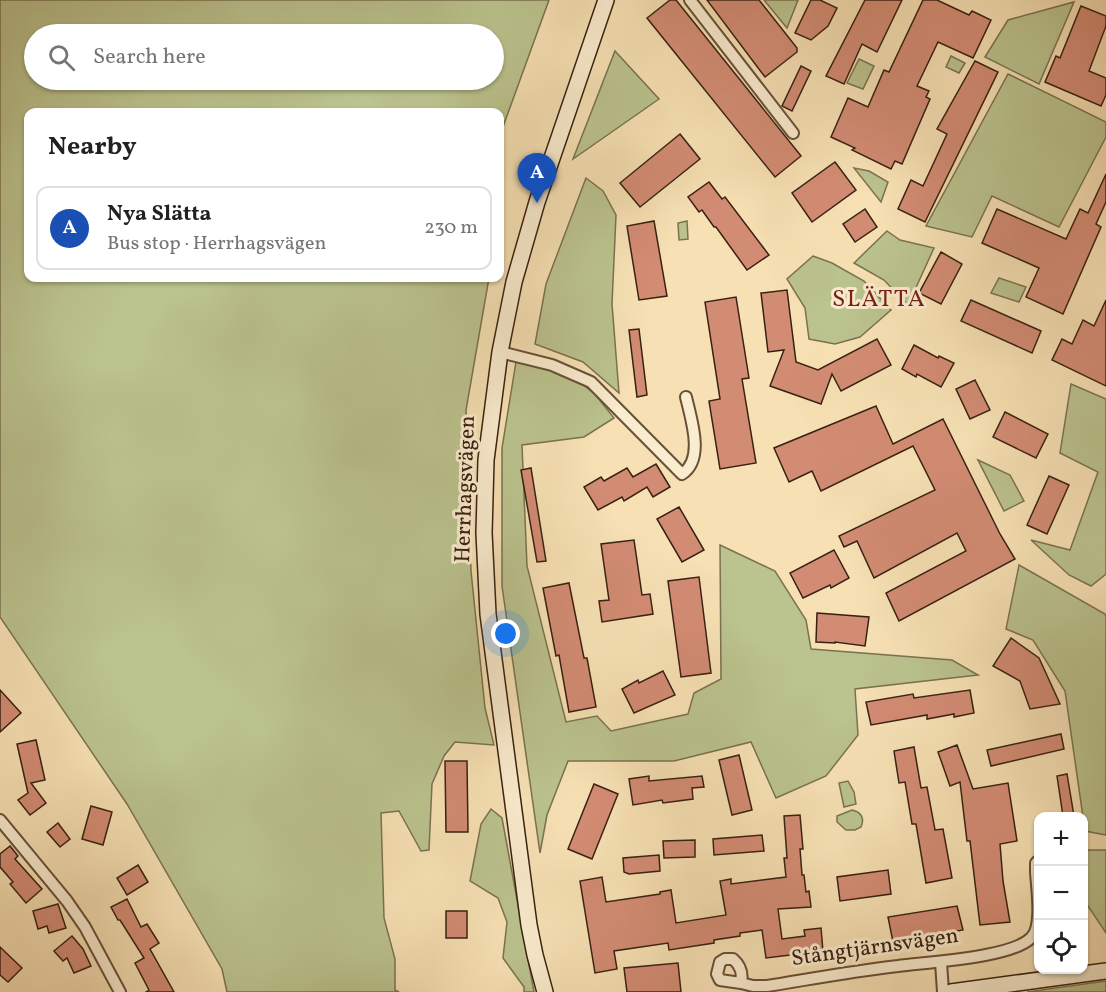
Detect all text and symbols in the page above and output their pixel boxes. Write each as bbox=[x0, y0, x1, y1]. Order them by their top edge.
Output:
search box bbox=[24, 24, 504, 90]
icon: search bbox=[45, 41, 78, 74]
text: Search here bbox=[93, 42, 206, 73]
text: Nearby bbox=[48, 129, 137, 165]
pin: A bbox=[518, 154, 556, 203]
text: Nya Slätta bbox=[107, 199, 211, 230]
text: A bbox=[62, 214, 77, 242]
text: 230 m bbox=[424, 214, 478, 242]
text: Bus stop · Herrhagsvägen bbox=[107, 230, 326, 258]
district label: SLÄTTA bbox=[832, 283, 926, 317]
street label: Herrhagsvägen bbox=[448, 415, 484, 563]
your location bbox=[491, 619, 520, 648]
map controls bbox=[1034, 812, 1088, 974]
button: + bbox=[1034, 812, 1088, 866]
button: − bbox=[1034, 866, 1088, 920]
button: locate bbox=[1034, 920, 1088, 974]
street label: Stångtjärnsvägen bbox=[789, 921, 961, 975]

